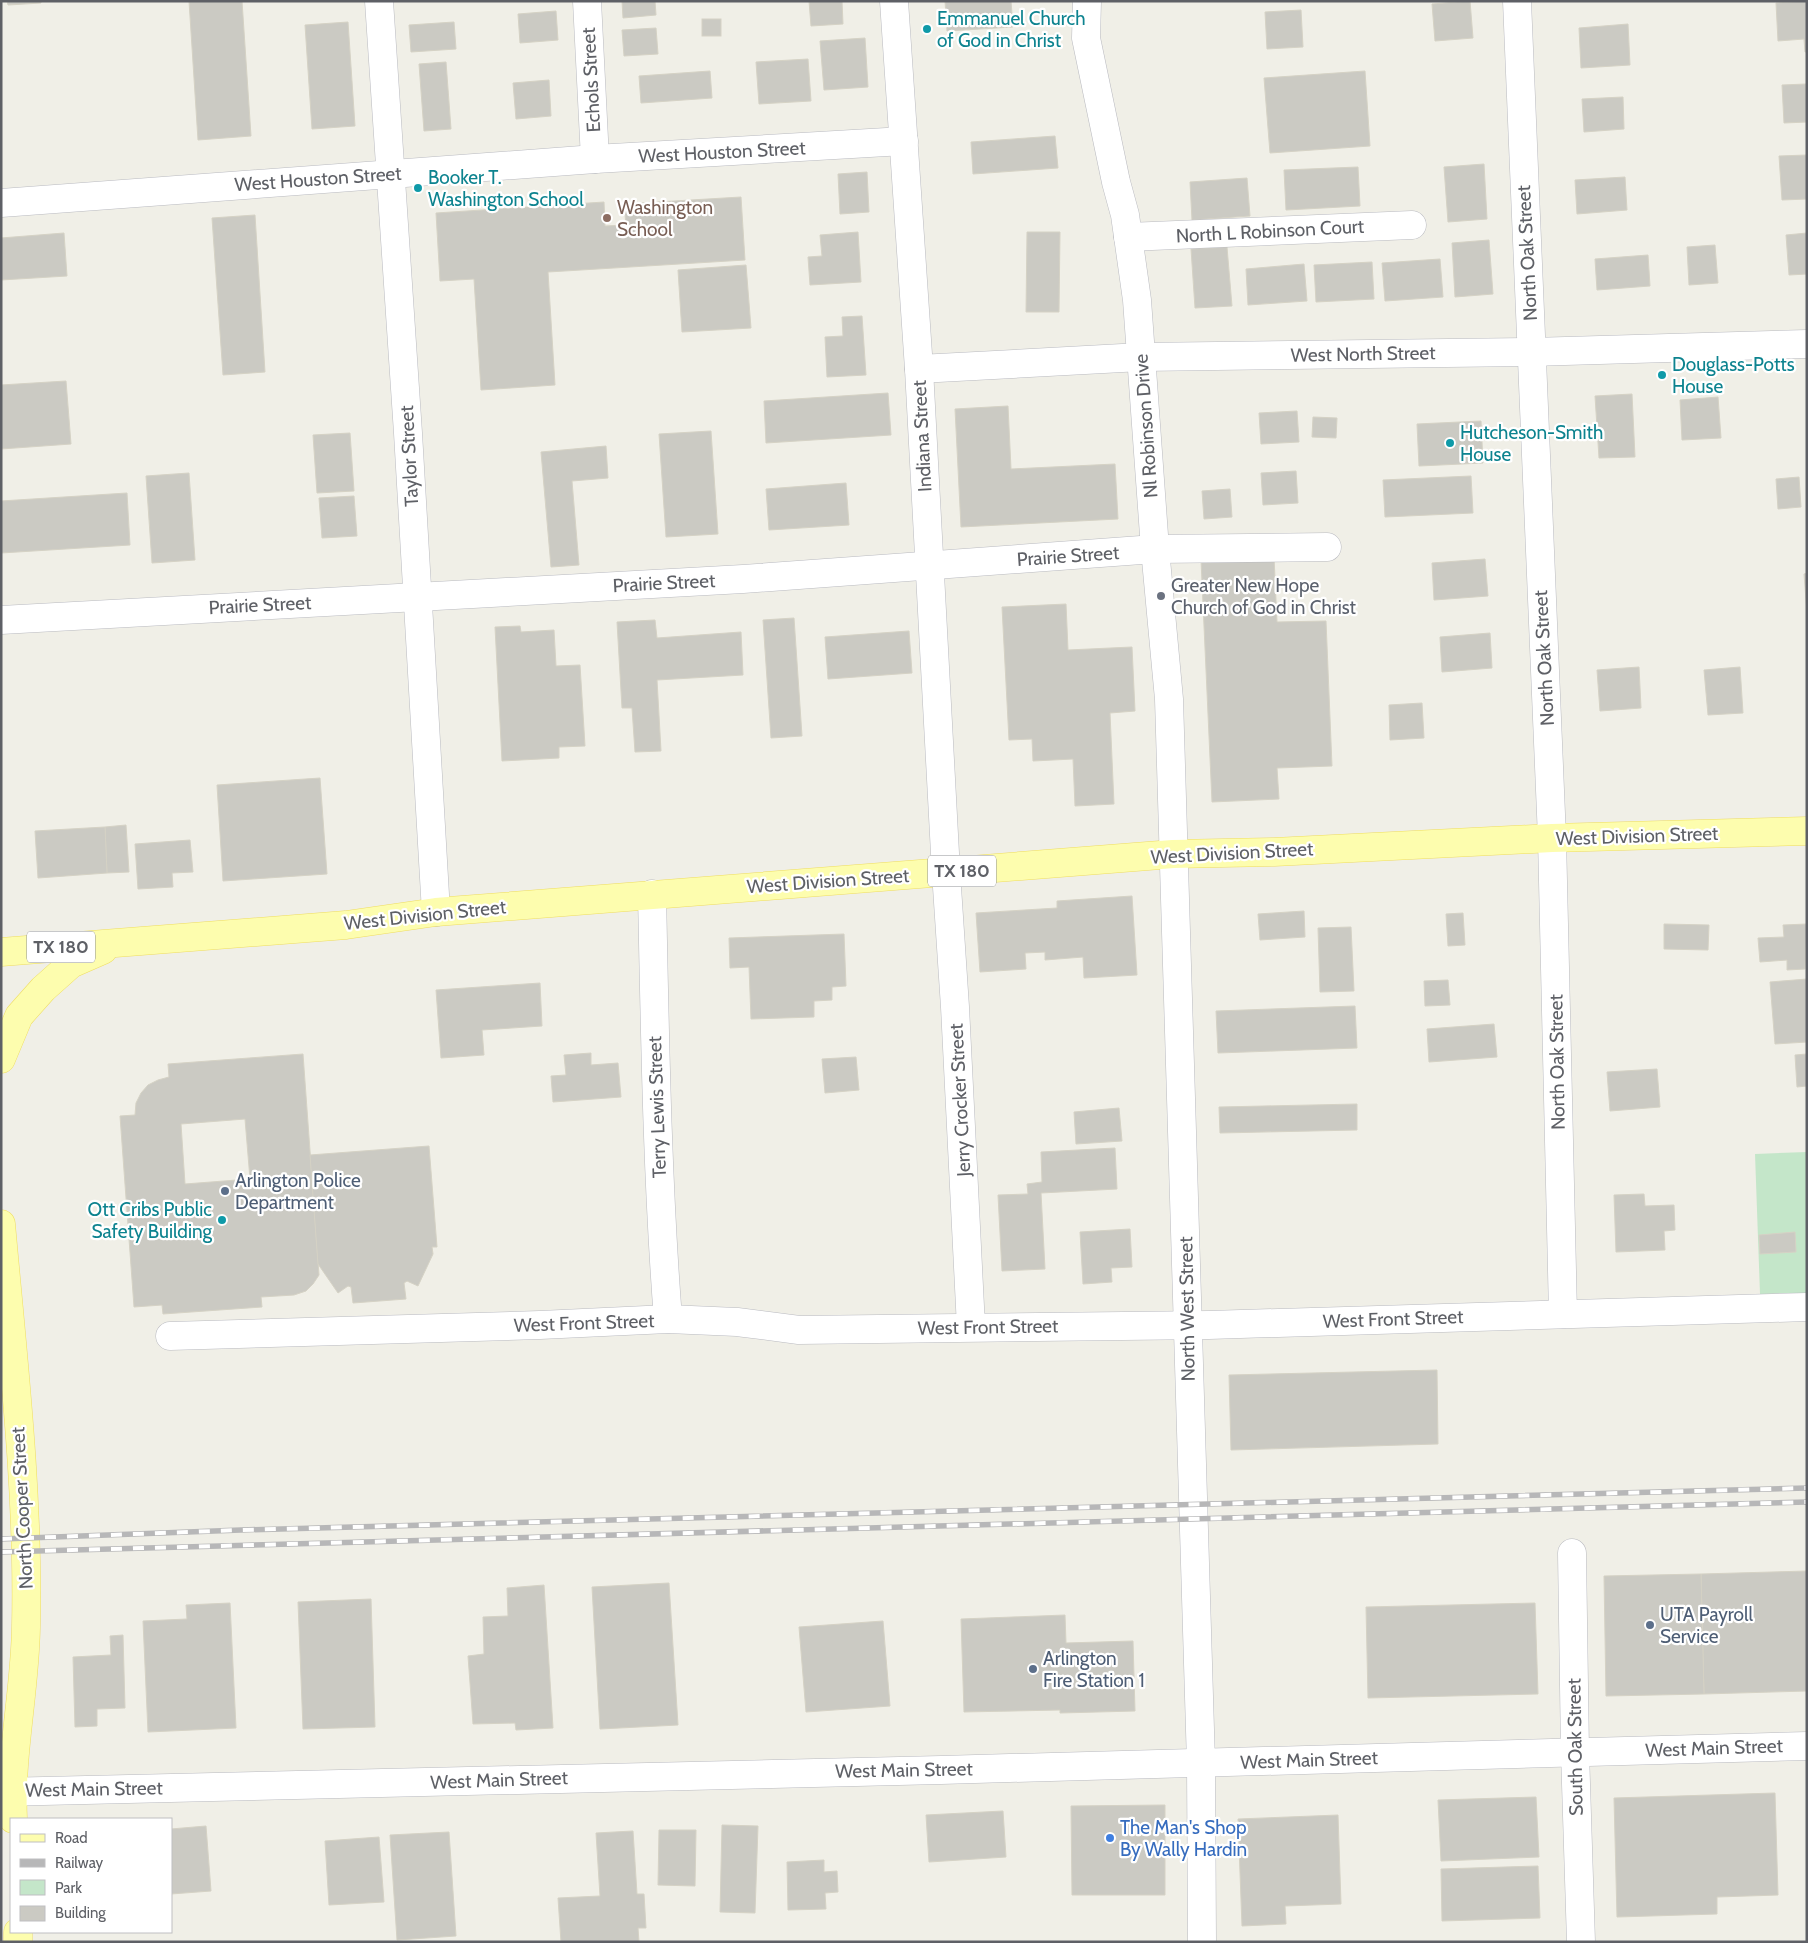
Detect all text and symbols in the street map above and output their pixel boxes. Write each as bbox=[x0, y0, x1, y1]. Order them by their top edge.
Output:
place label: Emmanuel Church of God in Christ bbox=[937, 7, 1086, 52]
marker: Emmanuel Church of God in Christ bbox=[921, 23, 933, 35]
street label: Echols Street bbox=[577, 26, 605, 133]
street label: West Houston Street bbox=[638, 136, 807, 168]
street label: West Houston Street bbox=[234, 162, 403, 196]
place label: Booker T. Washington School bbox=[428, 166, 584, 211]
marker: Booker T. Washington School bbox=[412, 182, 424, 194]
street label: North Oak Street bbox=[1512, 184, 1542, 321]
place label: Washington School bbox=[617, 196, 713, 241]
marker: Washington School bbox=[601, 212, 613, 224]
street label: North L Robinson Court bbox=[1175, 215, 1365, 247]
street label: West North Street bbox=[1290, 341, 1436, 367]
street label: Nl Robinson Drive bbox=[1129, 353, 1163, 499]
place label: Douglass-Potts House bbox=[1672, 353, 1795, 398]
marker: Douglass-Potts House bbox=[1656, 369, 1668, 381]
street label: Indiana Street bbox=[908, 379, 936, 492]
street label: Taylor Street bbox=[395, 404, 423, 507]
place label: Hutcheson-Smith House bbox=[1460, 421, 1603, 466]
marker: Hutcheson-Smith House bbox=[1444, 437, 1456, 449]
street label: Prairie Street bbox=[1016, 541, 1121, 571]
street label: Prairie Street bbox=[612, 569, 716, 597]
place label: Greater New Hope Church of God in Christ bbox=[1171, 574, 1357, 619]
street label: North Oak Street bbox=[1529, 589, 1559, 726]
marker: Greater New Hope Church of God in Christ bbox=[1155, 590, 1167, 602]
street label: Prairie Street bbox=[208, 591, 312, 619]
street label: West Division Street bbox=[1555, 822, 1719, 850]
street label: West Division Street bbox=[1150, 837, 1314, 869]
road number: TX 180 bbox=[928, 856, 996, 886]
street label: West Division Street bbox=[746, 864, 911, 898]
street label: West Division Street bbox=[343, 895, 508, 935]
road number: TX 180 bbox=[27, 932, 95, 962]
street label: North Oak Street bbox=[1544, 993, 1570, 1130]
street label: Jerry Crocker Street bbox=[944, 1022, 976, 1178]
street label: Terry Lewis Street bbox=[643, 1035, 671, 1178]
place label: Arlington Police Department bbox=[235, 1169, 361, 1214]
marker: Arlington Police Department bbox=[219, 1185, 231, 1197]
place label: Ott Cribs Public Safety Building bbox=[88, 1198, 213, 1243]
marker: Ott Cribs Public Safety Building bbox=[216, 1214, 228, 1226]
street label: North West Street bbox=[1174, 1236, 1200, 1382]
street label: West Front Street bbox=[1322, 1305, 1464, 1333]
street label: West Front Street bbox=[513, 1309, 655, 1337]
street label: West Front Street bbox=[917, 1314, 1059, 1340]
street label: North Cooper Street bbox=[6, 1426, 38, 1590]
place label: UTA Payroll Service bbox=[1660, 1603, 1753, 1648]
marker: UTA Payroll Service bbox=[1644, 1619, 1656, 1631]
place label: Arlington Fire Station 1 bbox=[1043, 1647, 1145, 1692]
marker: Arlington Fire Station 1 bbox=[1027, 1663, 1039, 1675]
street label: South Oak Street bbox=[1562, 1677, 1588, 1816]
street label: West Main Street bbox=[1645, 1734, 1784, 1762]
street label: West Main Street bbox=[1240, 1746, 1379, 1774]
street label: West Main Street bbox=[835, 1757, 974, 1783]
street label: West Main Street bbox=[430, 1766, 569, 1794]
street label: West Main Street bbox=[25, 1776, 164, 1802]
place label: The Man's Shop By Wally Hardin bbox=[1120, 1816, 1247, 1861]
legend bbox=[10, 1818, 172, 1933]
text: Road bbox=[55, 1829, 88, 1847]
marker: The Man's Shop By Wally Hardin bbox=[1104, 1832, 1116, 1844]
text: Railway bbox=[55, 1854, 104, 1872]
text: Park bbox=[55, 1879, 82, 1897]
text: Building bbox=[55, 1904, 106, 1922]

